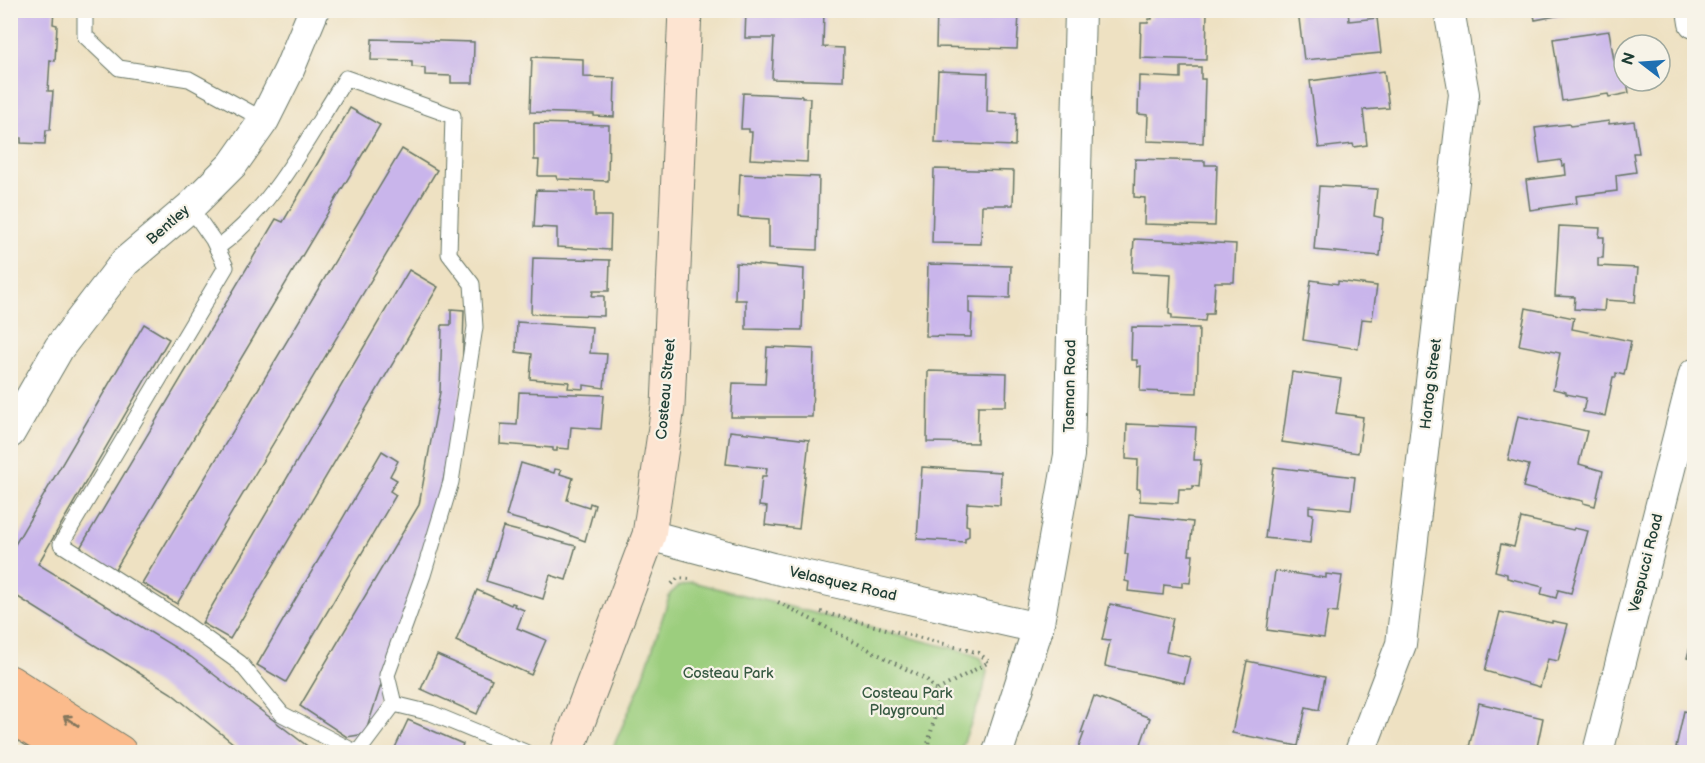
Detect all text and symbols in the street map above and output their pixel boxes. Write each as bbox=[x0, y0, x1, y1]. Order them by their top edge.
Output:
north arrow bbox=[1612, 33, 1672, 93]
text: N bbox=[1618, 51, 1640, 68]
street label: Bentley bbox=[143, 201, 194, 249]
street label: Costeau Street bbox=[652, 337, 680, 440]
street label: Hartog Street bbox=[1416, 337, 1446, 430]
street label: Tasman Road bbox=[1060, 339, 1080, 433]
street label: Vespucci Road bbox=[1625, 512, 1667, 614]
street label: Velasquez Road bbox=[787, 562, 899, 606]
park label: Costeau Park bbox=[683, 664, 774, 683]
park label: Costeau Park Playground bbox=[862, 684, 953, 720]
one-way arrow bbox=[62, 714, 79, 727]

